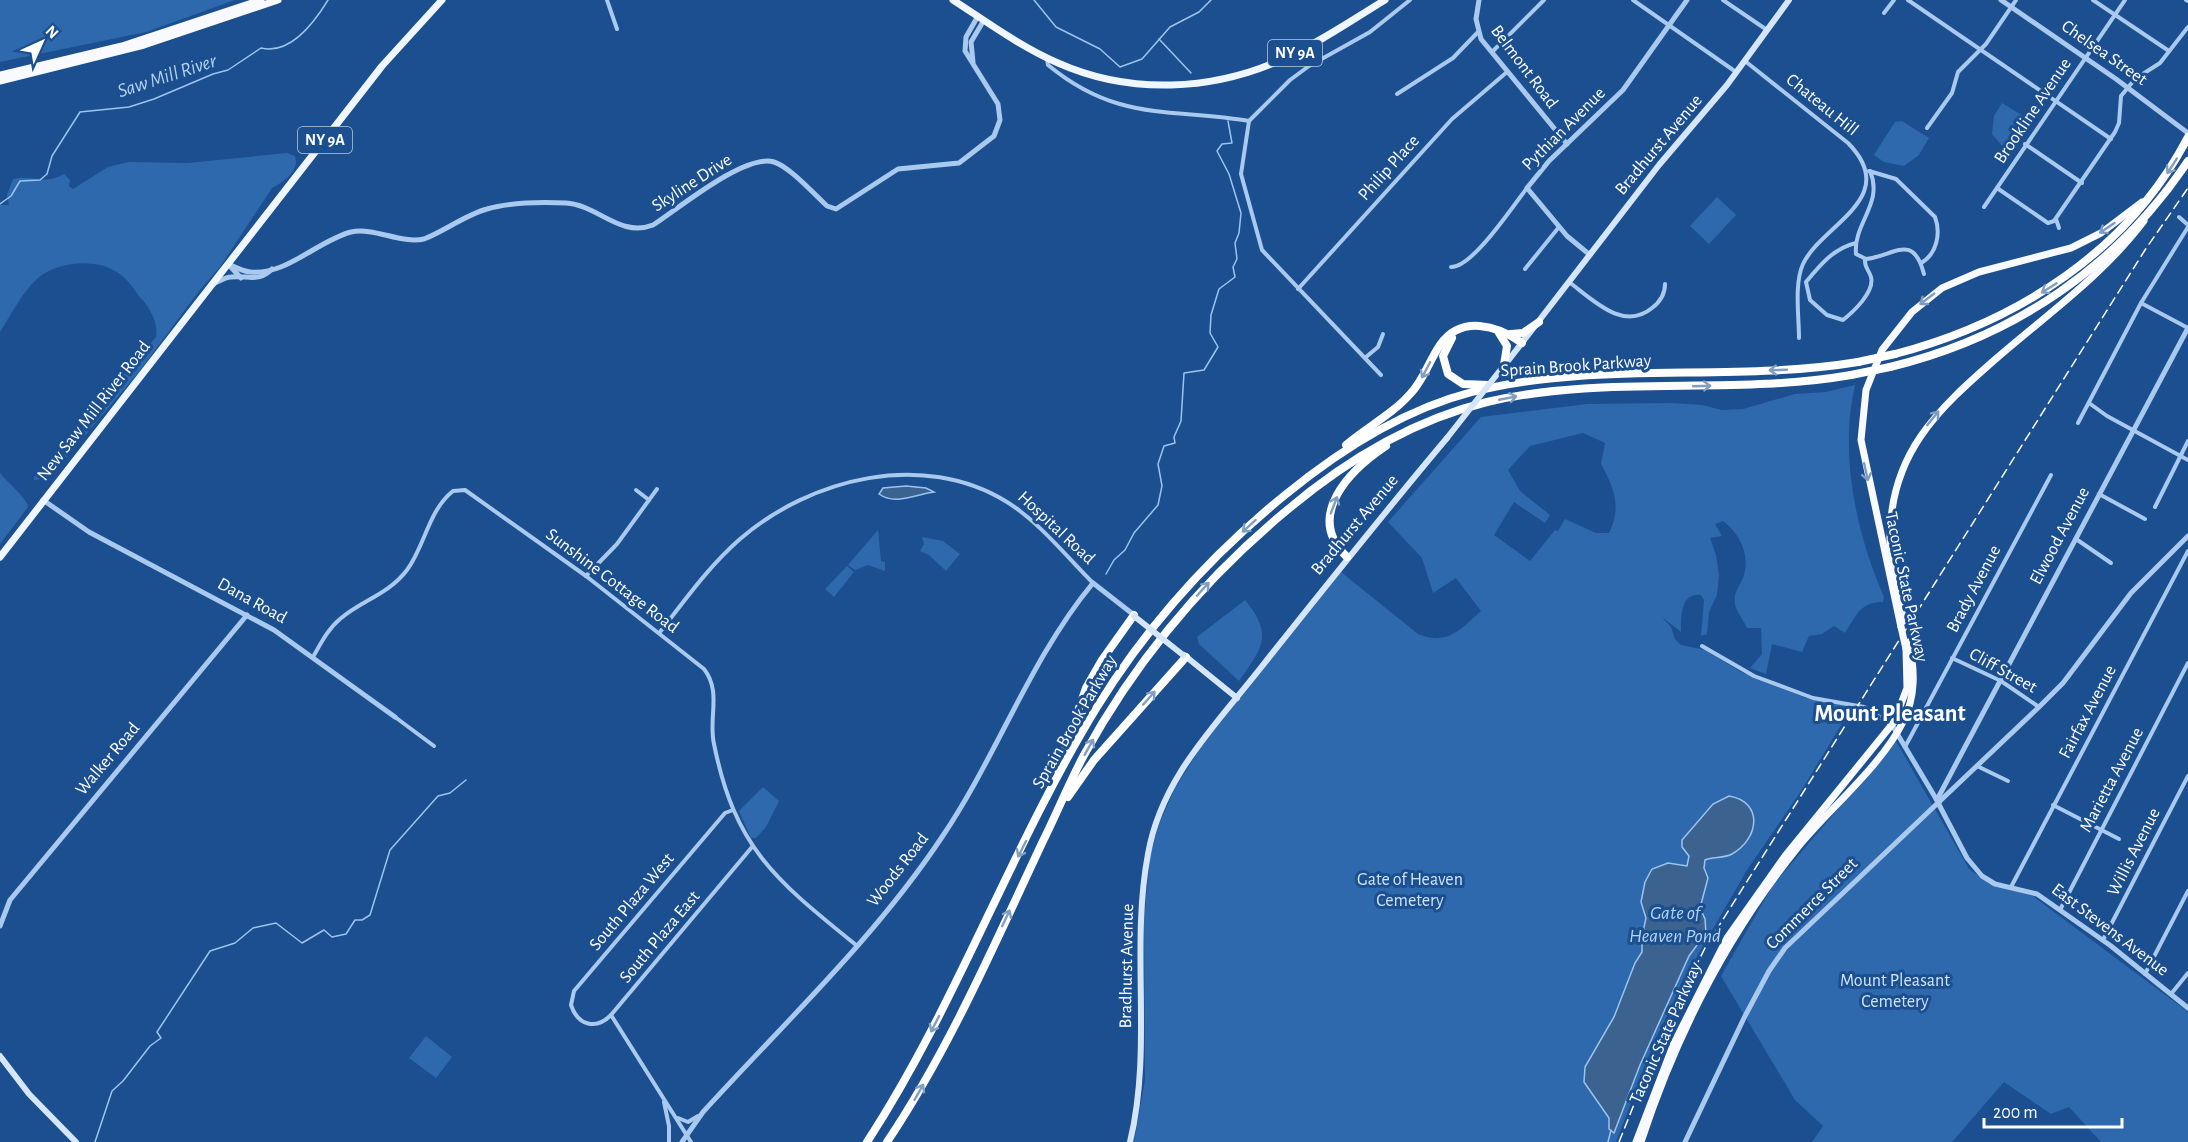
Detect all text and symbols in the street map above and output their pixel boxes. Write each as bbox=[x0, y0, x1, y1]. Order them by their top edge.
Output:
north arrow bbox=[12, 12, 72, 72]
street label: Chelsea Street bbox=[2058, 17, 2150, 89]
street label: Belmont Road bbox=[1487, 22, 1561, 112]
text: N bbox=[42, 23, 61, 42]
road number: NY 9A bbox=[1268, 40, 1322, 66]
water label: Saw Mill River bbox=[115, 50, 219, 101]
street label: Brookline Avenue bbox=[1991, 55, 2075, 167]
street label: Chateau Hill bbox=[1783, 71, 1861, 139]
street label: Pythian Avenue bbox=[1519, 84, 1609, 174]
street label: Bradhurst Avenue bbox=[1612, 91, 1706, 199]
road number: NY 9A bbox=[298, 127, 352, 153]
street label: Philip Place bbox=[1355, 132, 1423, 204]
street label: Skyline Drive bbox=[649, 151, 735, 215]
one-way arrow bbox=[2166, 157, 2178, 174]
one-way arrow bbox=[2099, 222, 2116, 235]
one-way arrow bbox=[2041, 283, 2058, 295]
one-way arrow bbox=[1920, 292, 1936, 305]
street label: New Saw Mill River Road bbox=[34, 338, 154, 484]
street label: Sprain Brook Parkway bbox=[1500, 352, 1652, 380]
one-way arrow bbox=[1420, 361, 1431, 379]
one-way arrow bbox=[1768, 365, 1788, 376]
one-way arrow bbox=[1692, 380, 1712, 391]
one-way arrow bbox=[1498, 392, 1517, 403]
one-way arrow bbox=[1926, 411, 1940, 426]
one-way arrow bbox=[1861, 462, 1872, 481]
street label: Bradhurst Avenue bbox=[1308, 471, 1402, 579]
street label: Elwood Avenue bbox=[2027, 484, 2093, 588]
street label: Hospital Road bbox=[1014, 488, 1098, 568]
one-way arrow bbox=[1329, 496, 1340, 515]
street label: Taconic State Parkway bbox=[1881, 510, 1931, 664]
one-way arrow bbox=[1242, 519, 1257, 533]
street label: Sunshine Cottage Road bbox=[542, 525, 682, 637]
street label: Brady Avenue bbox=[1944, 542, 2004, 636]
street label: Dana Road bbox=[214, 575, 290, 627]
one-way arrow bbox=[1196, 582, 1210, 597]
street label: Cliff Street bbox=[1966, 645, 2040, 697]
street label: Sprain Brook Parkway bbox=[1029, 652, 1121, 792]
street label: Fairfax Avenue bbox=[2056, 662, 2120, 762]
one-way arrow bbox=[1142, 691, 1156, 706]
district label: Mount Pleasant bbox=[1814, 702, 1966, 726]
street label: Walker Road bbox=[73, 719, 143, 799]
street label: Marietta Avenue bbox=[2077, 725, 2147, 835]
one-way arrow bbox=[1083, 739, 1095, 756]
street label: Willis Avenue bbox=[2104, 805, 2164, 899]
street label: Woods Road bbox=[864, 830, 932, 910]
one-way arrow bbox=[1016, 840, 1028, 858]
street label: South Plaza West bbox=[586, 850, 678, 954]
street label: Commerce Street bbox=[1763, 855, 1861, 953]
park label: Gate of Heaven Cemetery bbox=[1357, 871, 1463, 910]
street label: East Stevens Avenue bbox=[2048, 880, 2172, 980]
street label: South Plaza East bbox=[616, 887, 704, 986]
street label: Bradhurst Avenue bbox=[1117, 903, 1137, 1029]
water label: Gate of Heaven Pond bbox=[1629, 903, 1721, 946]
one-way arrow bbox=[1001, 910, 1013, 928]
street label: Taconic State Parkway bbox=[1627, 959, 1705, 1107]
park label: Mount Pleasant Cemetery bbox=[1840, 972, 1950, 1011]
one-way arrow bbox=[929, 1014, 940, 1032]
one-way arrow bbox=[913, 1084, 925, 1101]
scale bar bbox=[1984, 1091, 2122, 1129]
text: 200 m bbox=[1993, 1104, 2038, 1122]

